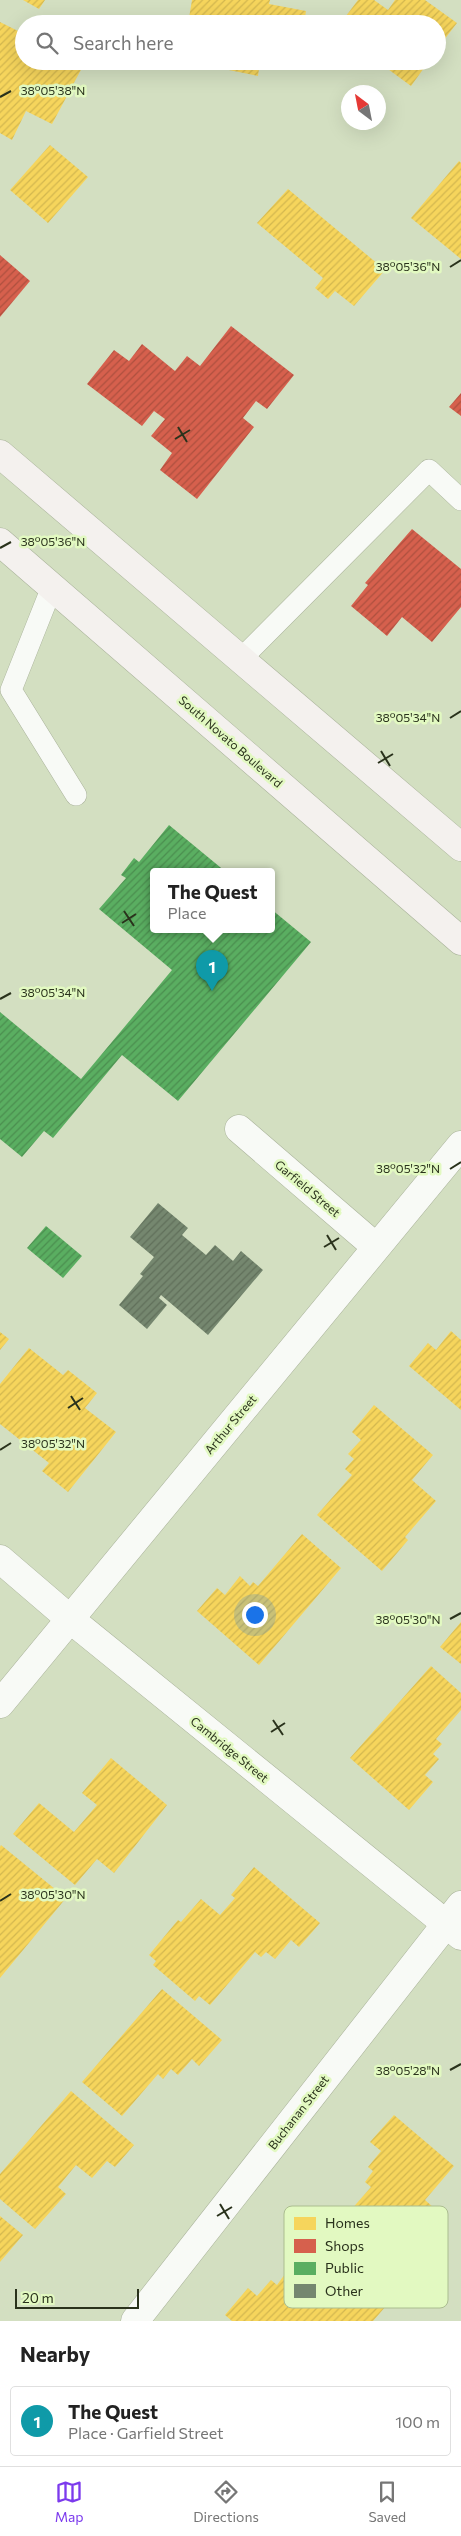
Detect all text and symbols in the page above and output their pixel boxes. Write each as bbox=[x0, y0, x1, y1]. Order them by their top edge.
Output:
search box bbox=[15, 15, 446, 70]
icon: search bbox=[33, 29, 61, 57]
text: Search here bbox=[73, 31, 173, 54]
text: 38°05'38"N bbox=[21, 83, 85, 97]
north arrow bbox=[341, 85, 386, 130]
text: 38°05'36"N bbox=[376, 259, 440, 273]
text: 38°05'36"N bbox=[21, 534, 85, 548]
street label: South Novato Boulevard bbox=[176, 692, 286, 790]
text: 38°05'34"N bbox=[376, 710, 440, 724]
popup bbox=[150, 868, 275, 933]
text: The Quest bbox=[168, 880, 257, 903]
text: Place bbox=[168, 903, 206, 922]
pin: 1 bbox=[196, 950, 228, 991]
text: 38°05'34"N bbox=[21, 985, 85, 999]
street label: Garfield Street bbox=[273, 1157, 343, 1219]
text: 38°05'32"N bbox=[376, 1161, 440, 1175]
street label: Arthur Street bbox=[201, 1392, 259, 1456]
text: 38°05'32"N bbox=[21, 1436, 85, 1450]
your location bbox=[242, 1602, 268, 1628]
text: 38°05'30"N bbox=[375, 1612, 441, 1626]
street label: Cambridge Street bbox=[188, 1713, 272, 1785]
text: 38°05'30"N bbox=[20, 1887, 86, 1901]
text: 38°05'28"N bbox=[376, 2063, 440, 2077]
street label: Buchanan Street bbox=[265, 2072, 331, 2152]
legend bbox=[284, 2206, 448, 2308]
text: Homes bbox=[325, 2214, 370, 2231]
text: Shops bbox=[325, 2237, 364, 2254]
text: Public bbox=[325, 2259, 364, 2276]
text: Other bbox=[325, 2282, 364, 2299]
scale bar bbox=[15, 2286, 139, 2309]
text: 20 m bbox=[22, 2289, 54, 2306]
text: Nearby bbox=[20, 2341, 90, 2366]
text: The Quest bbox=[68, 2400, 158, 2423]
text: 1 bbox=[33, 2412, 41, 2431]
text: 100 m bbox=[395, 2412, 440, 2431]
text: Place · Garfield Street bbox=[68, 2423, 224, 2442]
tab: Map bbox=[55, 2478, 84, 2525]
tab: Directions bbox=[193, 2478, 259, 2525]
tab: Saved bbox=[368, 2478, 406, 2525]

